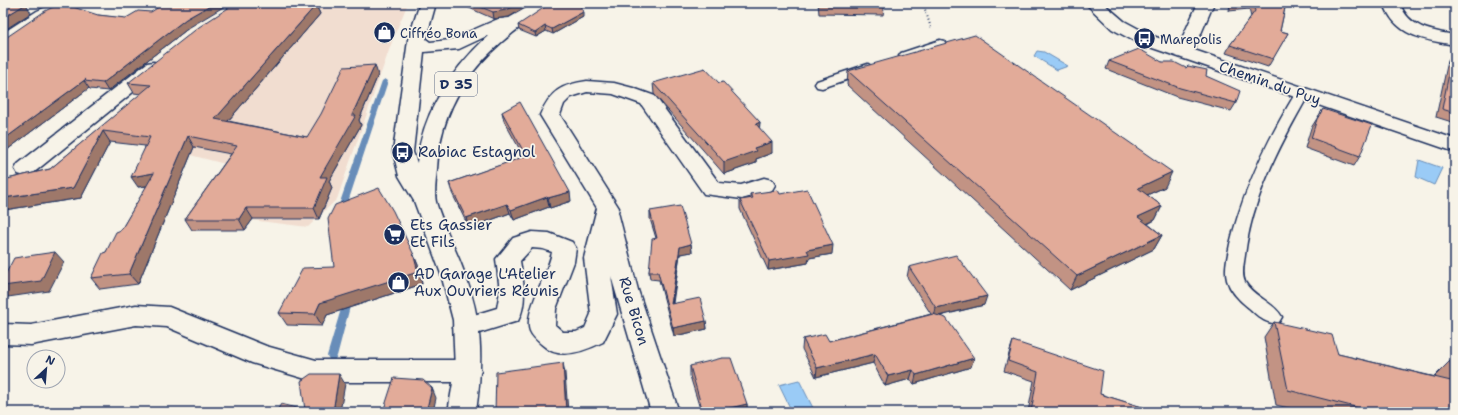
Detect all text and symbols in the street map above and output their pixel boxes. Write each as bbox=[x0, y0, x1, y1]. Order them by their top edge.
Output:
shop icon: Ciffréo Bona bbox=[372, 20, 398, 46]
place label: Ciffréo Bona bbox=[400, 25, 477, 42]
bus stop icon: Marepolis bbox=[1131, 26, 1157, 52]
place label: Marepolis bbox=[1160, 31, 1222, 48]
street label: Chemin du Puy bbox=[1216, 56, 1324, 110]
road number: D 35 bbox=[435, 72, 477, 96]
bus stop icon: Rabiac Estagnol bbox=[390, 139, 416, 165]
place label: Rabiac Estagnol bbox=[418, 142, 536, 162]
place label: Ets Gassier Et Fils bbox=[410, 215, 492, 252]
supermarket icon: Ets Gassier Et Fils bbox=[381, 221, 407, 247]
place label: AD Garage L'Atelier Aux Ouvriers Réunis bbox=[414, 264, 559, 301]
shop icon: AD Garage L'Atelier Aux Ouvriers Réunis bbox=[385, 270, 411, 296]
street label: Rue Bicon bbox=[614, 274, 654, 348]
north arrow bbox=[26, 349, 66, 389]
text: N bbox=[43, 352, 58, 369]

